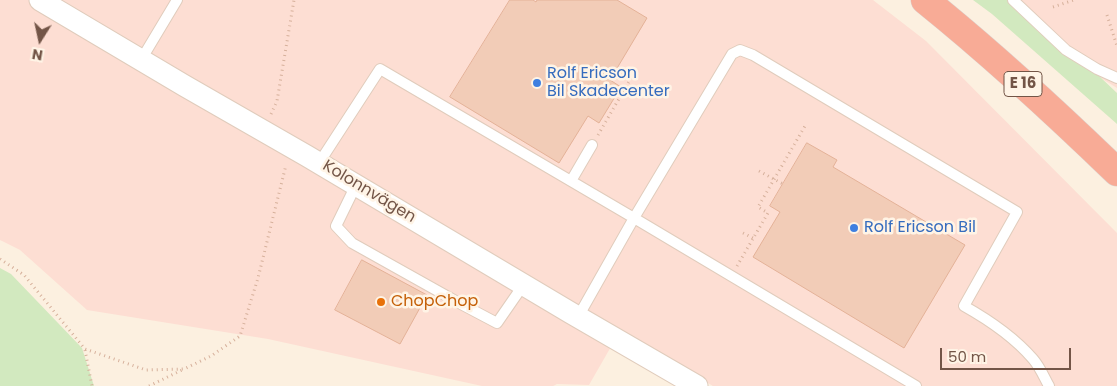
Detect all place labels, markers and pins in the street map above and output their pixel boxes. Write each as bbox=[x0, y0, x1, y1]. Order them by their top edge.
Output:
place label: Rolf Ericson Bil Skadecenter bbox=[547, 64, 670, 102]
marker: Rolf Ericson Bil Skadecenter bbox=[531, 77, 543, 89]
place label: Rolf Ericson Bil bbox=[864, 218, 976, 238]
marker: Rolf Ericson Bil bbox=[848, 222, 860, 234]
place label: ChopChop bbox=[391, 292, 478, 312]
marker: ChopChop bbox=[375, 296, 387, 308]

